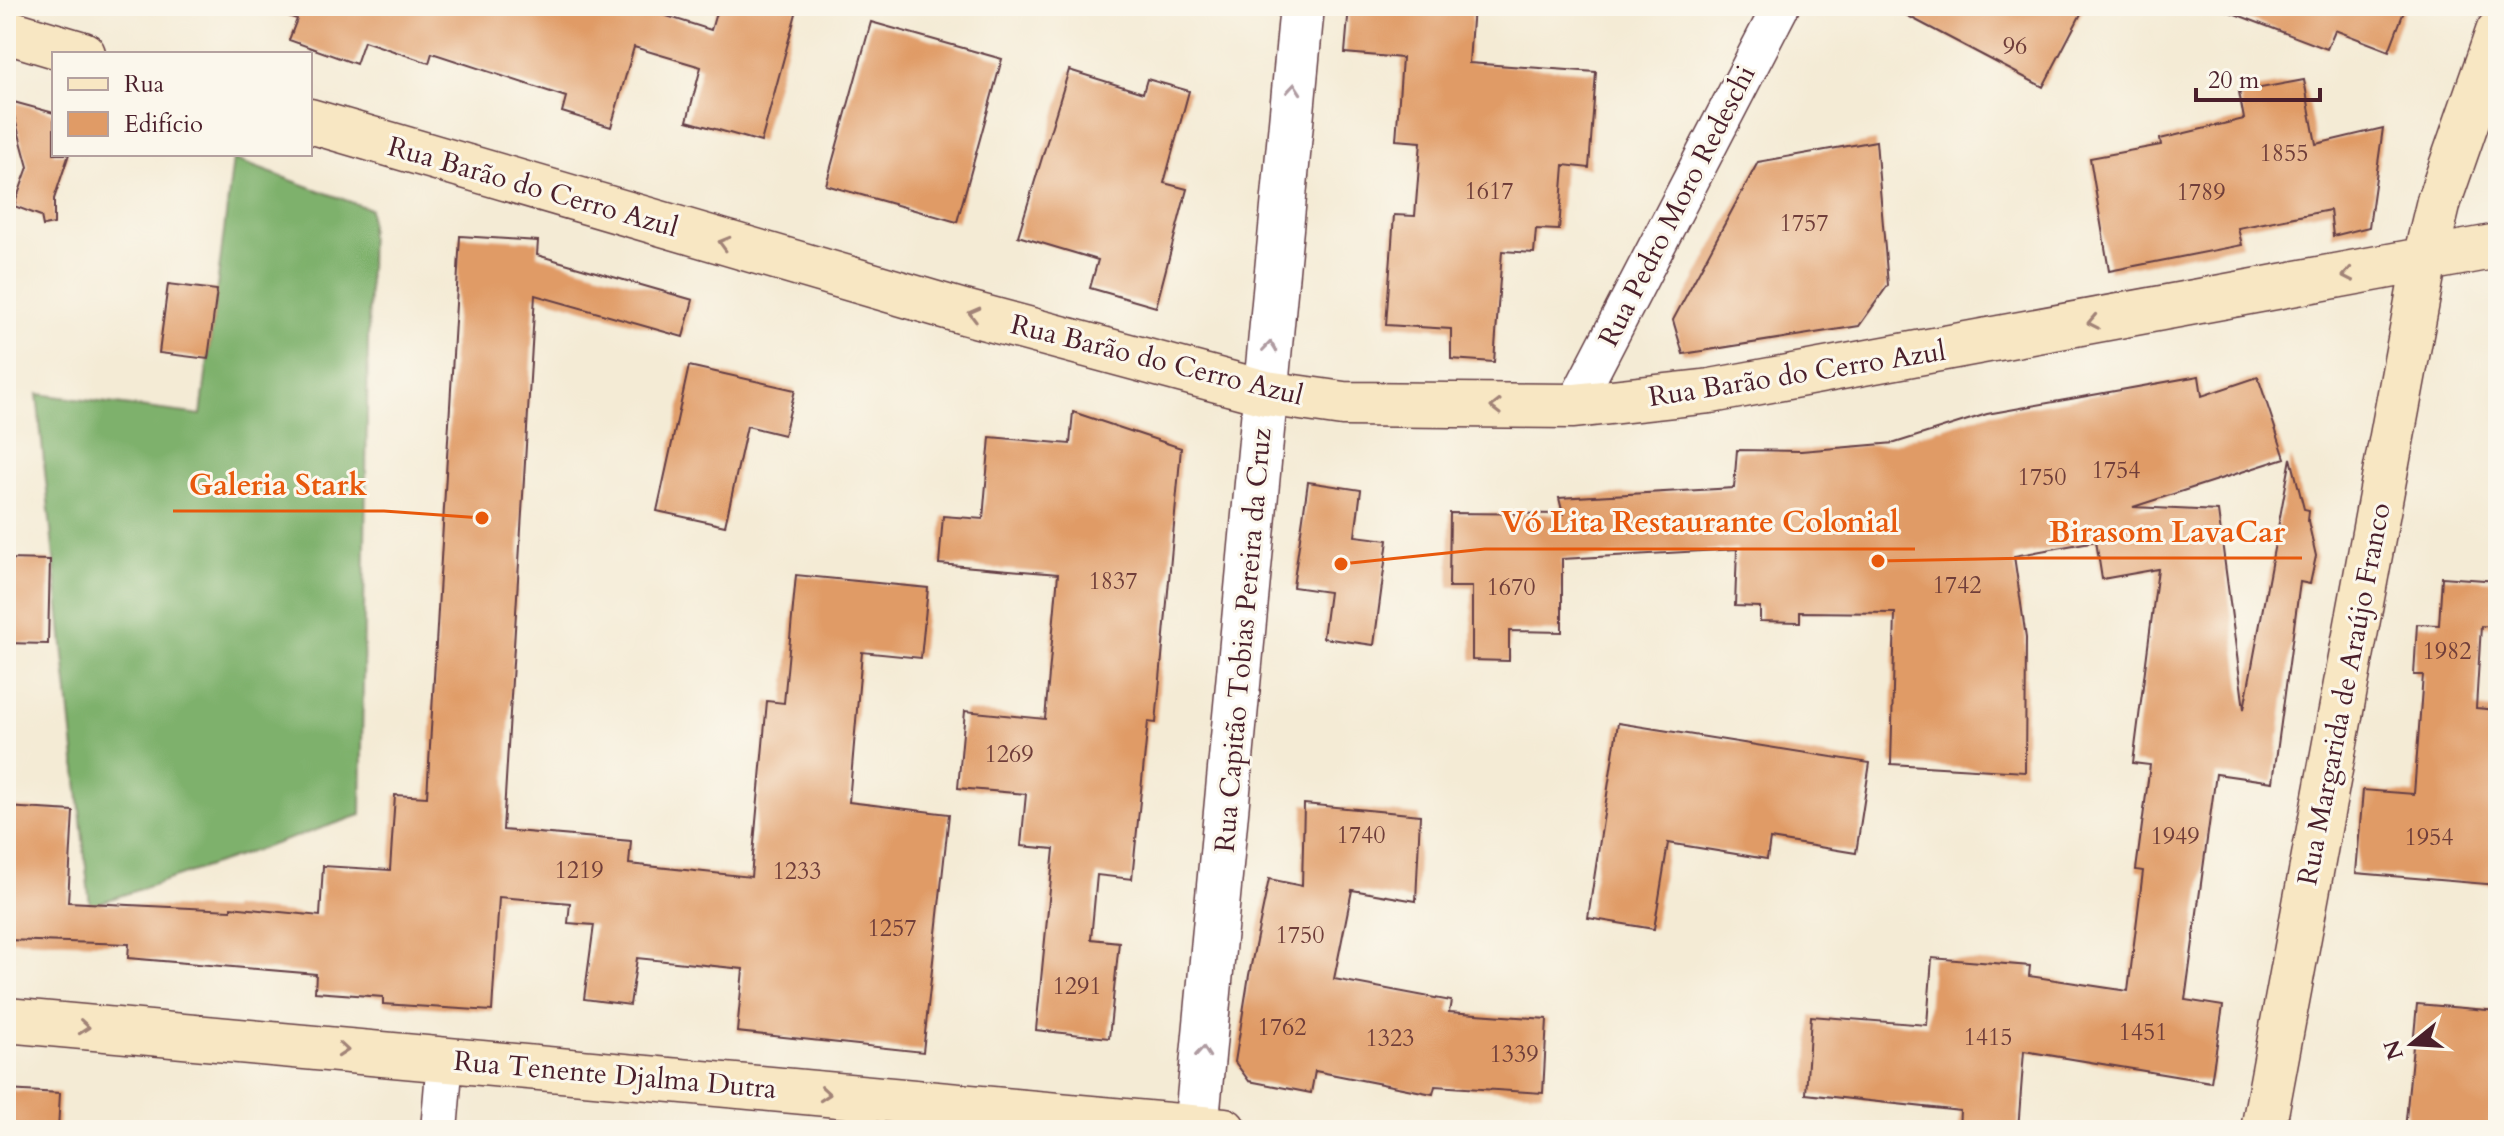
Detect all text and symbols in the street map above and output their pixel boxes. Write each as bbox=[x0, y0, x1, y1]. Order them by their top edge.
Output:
house number: 96 bbox=[2003, 30, 2027, 63]
legend bbox=[52, 52, 312, 156]
scale bar bbox=[2196, 52, 2320, 102]
street label: Rua Pedro Moro Redeschi bbox=[1589, 59, 1765, 353]
text: 20 m bbox=[2208, 64, 2260, 97]
text: Rua bbox=[124, 68, 165, 101]
one-way arrow bbox=[1286, 82, 1303, 95]
text: Edifício bbox=[124, 108, 203, 141]
street label: Rua Barão do Cerro Azul bbox=[383, 127, 683, 247]
house number: 1855 bbox=[2259, 137, 2309, 170]
house number: 1617 bbox=[1464, 175, 1514, 208]
house number: 1789 bbox=[2176, 176, 2226, 209]
house number: 1757 bbox=[1779, 207, 1829, 240]
one-way arrow bbox=[718, 235, 732, 252]
one-way arrow bbox=[2342, 265, 2355, 282]
street label: Rua Barão do Cerro Azul bbox=[1007, 305, 1307, 415]
one-way arrow bbox=[968, 307, 982, 324]
one-way arrow bbox=[2086, 313, 2100, 330]
street label: Rua Barão do Cerro Azul bbox=[1646, 332, 1948, 416]
one-way arrow bbox=[1261, 341, 1278, 354]
one-way arrow bbox=[1489, 398, 1502, 416]
street label: Rua Capitão Tobias Pereira da Cruz bbox=[1206, 426, 1281, 854]
house number: 1754 bbox=[2091, 454, 2141, 487]
callout: Galeria Stark bbox=[173, 457, 384, 511]
house number: 1750 bbox=[2017, 461, 2067, 494]
text: Galeria Stark bbox=[189, 465, 367, 506]
callout: Vó Lita Restaurante Colonial bbox=[1485, 495, 1915, 549]
street label: Rua Margarida de Araújo Franco bbox=[2288, 500, 2400, 888]
text: Vó Lita Restaurante Colonial bbox=[1501, 502, 1899, 543]
callout: Birasom LavaCar bbox=[2033, 504, 2302, 558]
text: Birasom LavaCar bbox=[2049, 512, 2286, 553]
house number: 1837 bbox=[1088, 565, 1138, 598]
house number: 1742 bbox=[1932, 569, 1982, 602]
house number: 1670 bbox=[1486, 571, 1536, 604]
house number: 1982 bbox=[2422, 635, 2472, 668]
house number: 1269 bbox=[984, 738, 1034, 771]
house number: 1740 bbox=[1336, 819, 1386, 852]
house number: 1949 bbox=[2150, 820, 2200, 853]
house number: 1954 bbox=[2404, 821, 2454, 854]
house number: 1219 bbox=[554, 854, 604, 887]
house number: 1233 bbox=[772, 855, 822, 888]
house number: 1257 bbox=[867, 912, 917, 945]
house number: 1750 bbox=[1275, 919, 1325, 952]
house number: 1291 bbox=[1052, 970, 1102, 1003]
north arrow bbox=[2372, 1004, 2452, 1084]
house number: 1762 bbox=[1257, 1011, 1307, 1044]
house number: 1451 bbox=[2118, 1016, 2168, 1049]
one-way arrow bbox=[78, 1018, 91, 1035]
house number: 1415 bbox=[1963, 1021, 2013, 1054]
house number: 1323 bbox=[1365, 1022, 1415, 1055]
text: N bbox=[2377, 1036, 2411, 1064]
house number: 1339 bbox=[1489, 1038, 1539, 1071]
one-way arrow bbox=[337, 1042, 350, 1059]
street label: Rua Tenente Djalma Dutra bbox=[452, 1042, 778, 1108]
one-way arrow bbox=[1195, 1045, 1212, 1058]
one-way arrow bbox=[819, 1085, 832, 1102]

